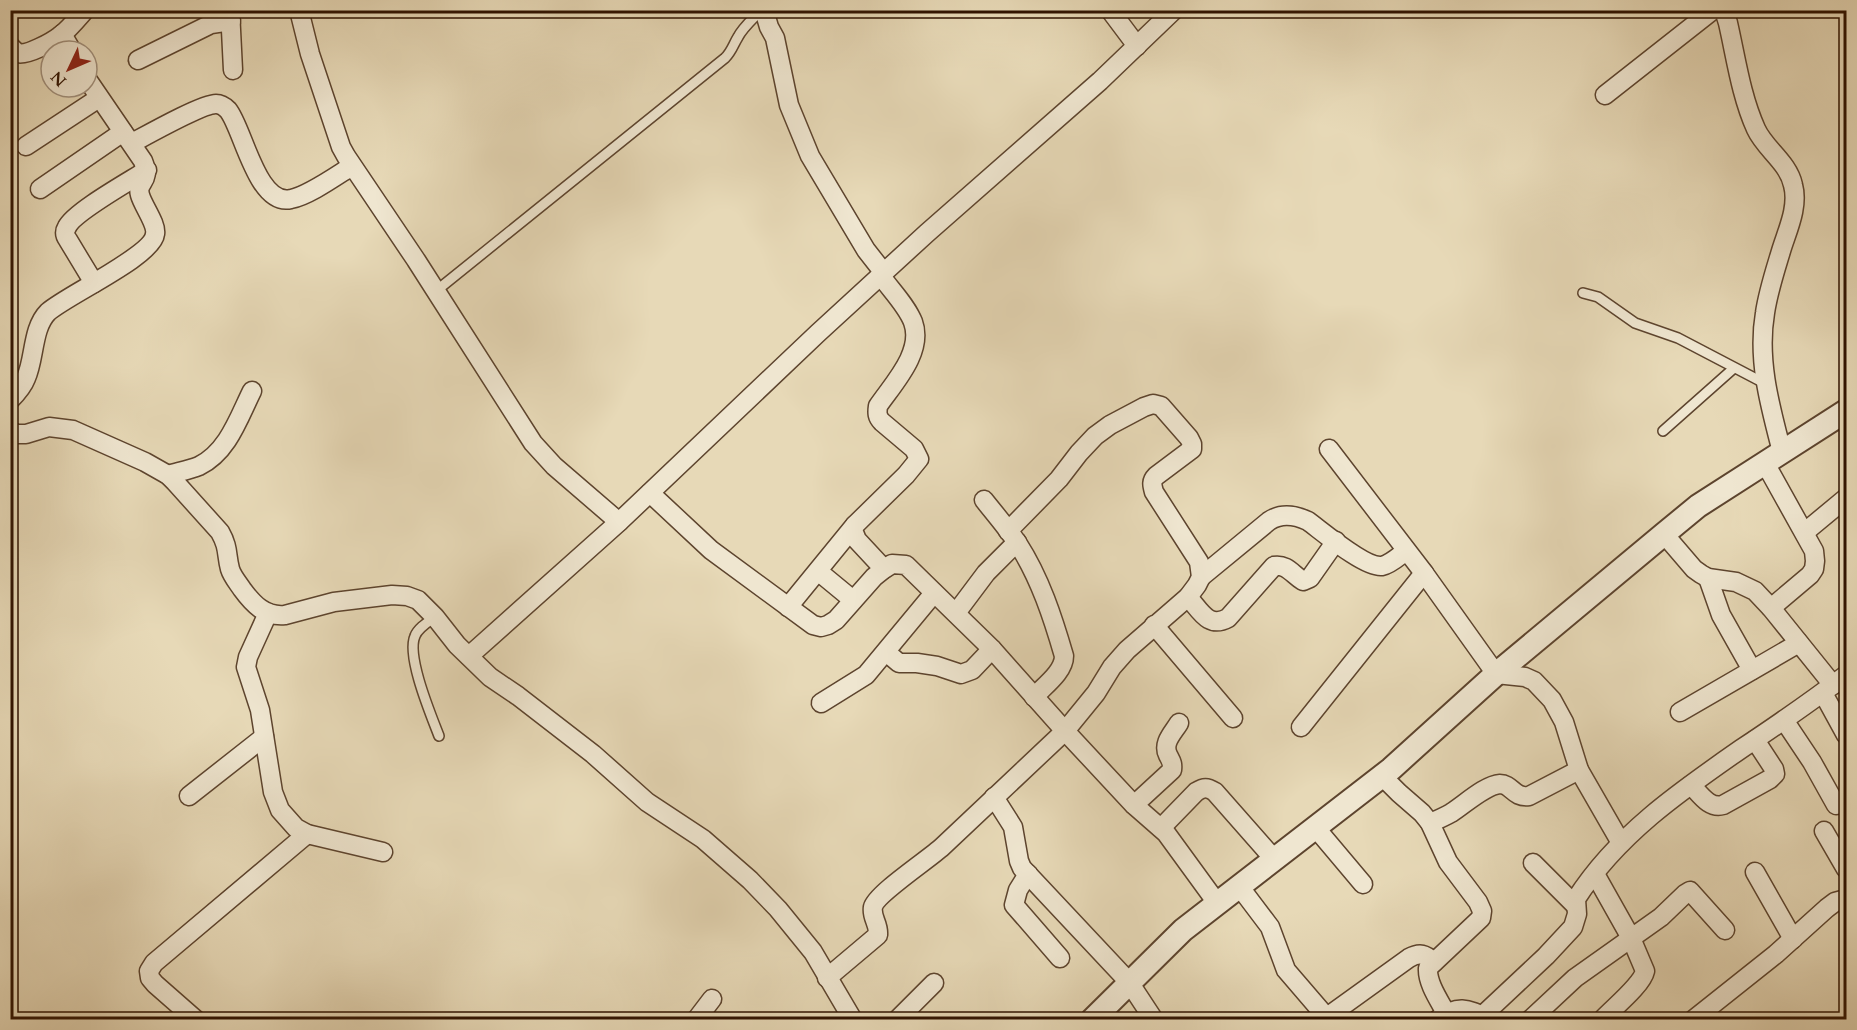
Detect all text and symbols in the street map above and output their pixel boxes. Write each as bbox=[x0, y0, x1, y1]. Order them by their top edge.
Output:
north arrow bbox=[39, 39, 99, 99]
text: N bbox=[46, 66, 72, 91]

